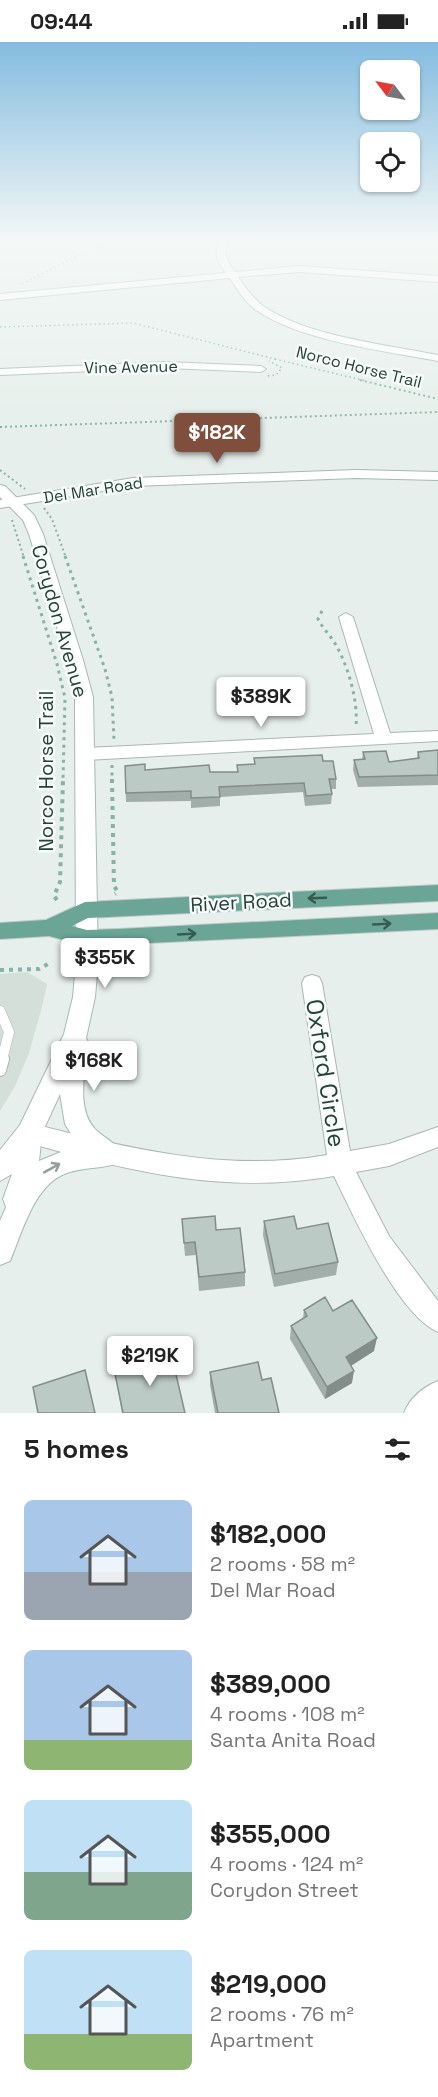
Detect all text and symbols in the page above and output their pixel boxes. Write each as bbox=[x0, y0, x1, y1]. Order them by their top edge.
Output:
text: 09:44 bbox=[30, 7, 92, 35]
north arrow bbox=[360, 60, 420, 120]
map controls bbox=[360, 60, 420, 192]
button: locate bbox=[360, 132, 420, 192]
street label: Norco Horse Trail bbox=[294, 341, 424, 393]
street label: Vine Avenue bbox=[84, 356, 178, 378]
pin: $182K bbox=[175, 413, 259, 464]
text: $182K bbox=[188, 419, 246, 445]
street label: Del Mar Road bbox=[42, 472, 144, 508]
street label: Corydon Avenue bbox=[26, 541, 94, 701]
pin: $389K bbox=[219, 677, 303, 728]
text: $389K bbox=[230, 683, 292, 709]
street label: Norco Horse Trail bbox=[33, 691, 59, 851]
street label: River Road bbox=[190, 886, 292, 918]
one-way arrow bbox=[307, 892, 327, 904]
one-way arrow bbox=[371, 918, 391, 929]
one-way arrow bbox=[177, 928, 196, 939]
pin: $355K bbox=[63, 938, 147, 989]
text: $355K bbox=[75, 944, 135, 970]
street label: Oxford Circle bbox=[299, 997, 353, 1149]
pin: $168K bbox=[52, 1041, 136, 1092]
text: $168K bbox=[65, 1047, 123, 1073]
one-way arrow bbox=[43, 1162, 60, 1174]
pin: $219K bbox=[108, 1336, 192, 1387]
text: $219K bbox=[121, 1342, 179, 1368]
text: 5 homes bbox=[24, 1432, 129, 1466]
icon: filters bbox=[381, 1433, 414, 1466]
text: $182,000 bbox=[210, 1517, 326, 1551]
icon: home bbox=[72, 1524, 144, 1596]
text: 2 rooms · 58 m² bbox=[210, 1551, 355, 1577]
text: Del Mar Road bbox=[210, 1577, 336, 1603]
text: $389,000 bbox=[210, 1667, 331, 1701]
icon: home bbox=[72, 1674, 144, 1746]
text: 4 rooms · 108 m² bbox=[210, 1701, 365, 1727]
text: Santa Anita Road bbox=[210, 1727, 376, 1753]
text: $355,000 bbox=[210, 1817, 331, 1851]
icon: home bbox=[72, 1824, 144, 1896]
text: 4 rooms · 124 m² bbox=[210, 1851, 363, 1877]
text: Corydon Street bbox=[210, 1877, 359, 1903]
text: $219,000 bbox=[210, 1967, 327, 2001]
icon: home bbox=[72, 1974, 144, 2046]
text: 2 rooms · 76 m² bbox=[210, 2001, 354, 2027]
text: Apartment bbox=[210, 2027, 314, 2053]

